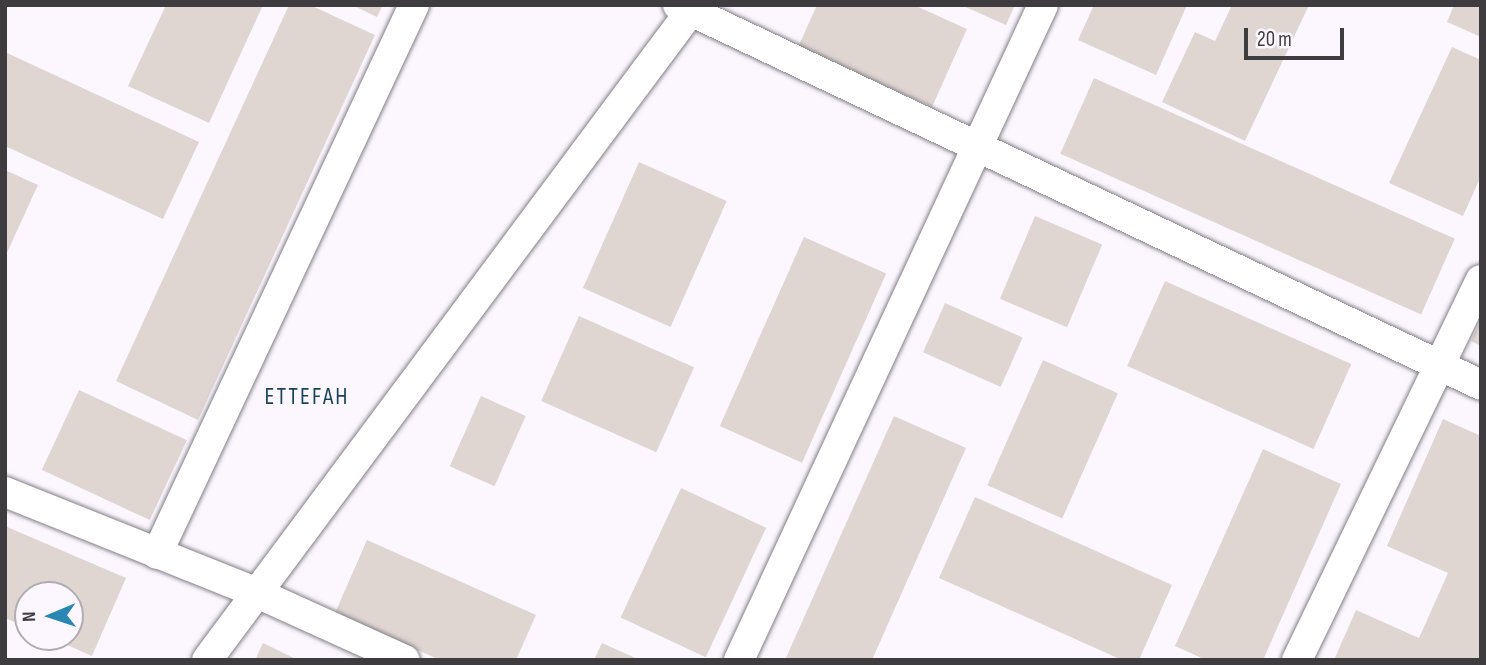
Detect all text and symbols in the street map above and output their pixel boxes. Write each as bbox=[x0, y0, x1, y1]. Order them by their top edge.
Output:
scale bar bbox=[1248, 14, 1348, 58]
text: 20 m bbox=[1257, 27, 1292, 52]
district label: ETTEFAH bbox=[265, 383, 349, 411]
north arrow bbox=[14, 581, 84, 651]
text: N bbox=[18, 611, 41, 622]

